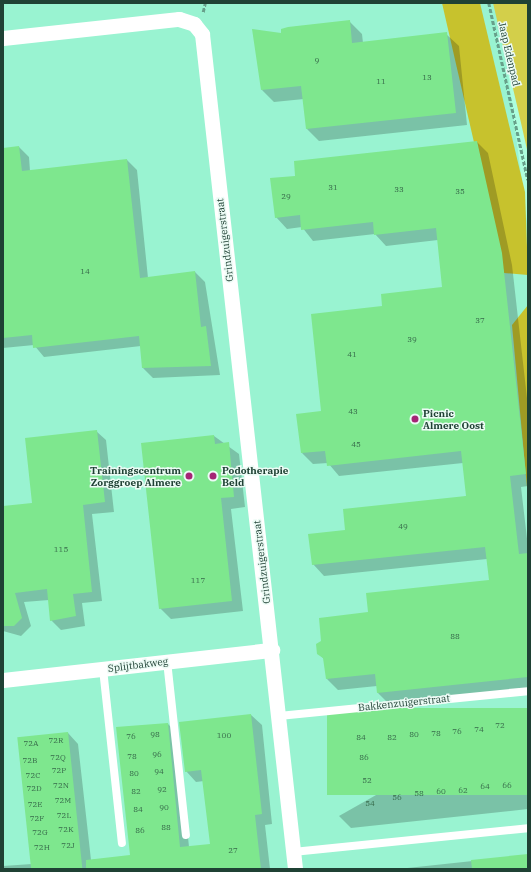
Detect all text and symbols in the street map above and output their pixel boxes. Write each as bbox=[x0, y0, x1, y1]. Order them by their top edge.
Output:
street label: Jaap Edenpad bbox=[496, 21, 522, 87]
house number: 9 bbox=[315, 56, 319, 66]
house number: 13 bbox=[422, 73, 432, 83]
house number: 11 bbox=[376, 77, 386, 87]
house number: 31 bbox=[328, 183, 338, 193]
house number: 33 bbox=[394, 185, 404, 195]
house number: 35 bbox=[455, 187, 465, 197]
house number: 29 bbox=[281, 192, 291, 202]
street label: Grindzuigerstraat bbox=[214, 198, 236, 282]
house number: 14 bbox=[80, 267, 90, 277]
house number: 37 bbox=[475, 316, 485, 326]
house number: 39 bbox=[407, 335, 417, 345]
house number: 41 bbox=[347, 350, 357, 360]
house number: 43 bbox=[348, 407, 358, 417]
place label: Picnic Almere Oost bbox=[423, 407, 484, 430]
marker: Picnic Almere Oost bbox=[410, 414, 420, 424]
house number: 45 bbox=[351, 440, 361, 450]
place label: Trainingscentrum Zorggroep Almere bbox=[90, 464, 181, 488]
place label: Podotherapie Beld bbox=[222, 464, 288, 488]
marker: Podotherapie Beld bbox=[207, 470, 219, 482]
marker: Trainingscentrum Zorggroep Almere bbox=[184, 471, 194, 481]
street label: Grindzuigerstraat bbox=[251, 520, 273, 604]
house number: 49 bbox=[398, 522, 408, 532]
house number: 115 bbox=[54, 545, 68, 555]
house number: 117 bbox=[191, 576, 205, 586]
house number: 88 bbox=[450, 632, 460, 642]
street label: Splijtbakweg bbox=[107, 655, 169, 675]
street label: Bakkenzuigerstraat bbox=[358, 692, 450, 714]
house number: 72 bbox=[495, 721, 505, 731]
house number: 74 bbox=[474, 725, 484, 735]
house number: 76 bbox=[452, 727, 462, 737]
house number: 78 bbox=[431, 729, 441, 739]
house number: 98 bbox=[150, 730, 160, 740]
house number: 80 bbox=[409, 730, 419, 740]
house number: 100 bbox=[217, 731, 231, 741]
house number: 76 bbox=[126, 732, 136, 742]
house number: 84 bbox=[356, 733, 366, 743]
house number: 82 bbox=[387, 733, 397, 743]
house number: 72R bbox=[49, 736, 63, 746]
house number: 72A bbox=[23, 739, 39, 749]
house number: 96 bbox=[152, 750, 162, 760]
house number: 78 bbox=[127, 752, 137, 762]
house number: 72Q bbox=[50, 753, 66, 763]
house number: 86 bbox=[359, 753, 369, 763]
house number: 72B bbox=[23, 756, 37, 766]
house number: 72P bbox=[52, 766, 66, 776]
house number: 94 bbox=[154, 767, 164, 777]
house number: 80 bbox=[129, 769, 139, 779]
house number: 72C bbox=[26, 771, 40, 781]
house number: 52 bbox=[362, 776, 372, 786]
house number: 72N bbox=[53, 781, 69, 791]
house number: 66 bbox=[502, 781, 512, 791]
house number: 64 bbox=[480, 782, 490, 792]
house number: 72D bbox=[26, 784, 42, 794]
house number: 92 bbox=[157, 785, 167, 795]
house number: 62 bbox=[458, 786, 468, 796]
house number: 82 bbox=[131, 787, 141, 797]
house number: 60 bbox=[436, 787, 446, 797]
house number: 58 bbox=[414, 789, 424, 799]
house number: 56 bbox=[392, 793, 402, 803]
house number: 72M bbox=[55, 796, 71, 806]
house number: 54 bbox=[365, 799, 375, 809]
house number: 72E bbox=[28, 800, 42, 810]
house number: 90 bbox=[159, 803, 169, 813]
house number: 84 bbox=[133, 805, 143, 815]
house number: 72L bbox=[57, 811, 71, 821]
house number: 72F bbox=[30, 814, 44, 824]
house number: 88 bbox=[161, 823, 171, 833]
house number: 72K bbox=[58, 825, 74, 835]
house number: 86 bbox=[135, 826, 145, 836]
house number: 72G bbox=[32, 828, 48, 838]
house number: 72J bbox=[61, 841, 75, 851]
house number: 72H bbox=[34, 843, 50, 853]
house number: 27 bbox=[228, 846, 238, 856]

